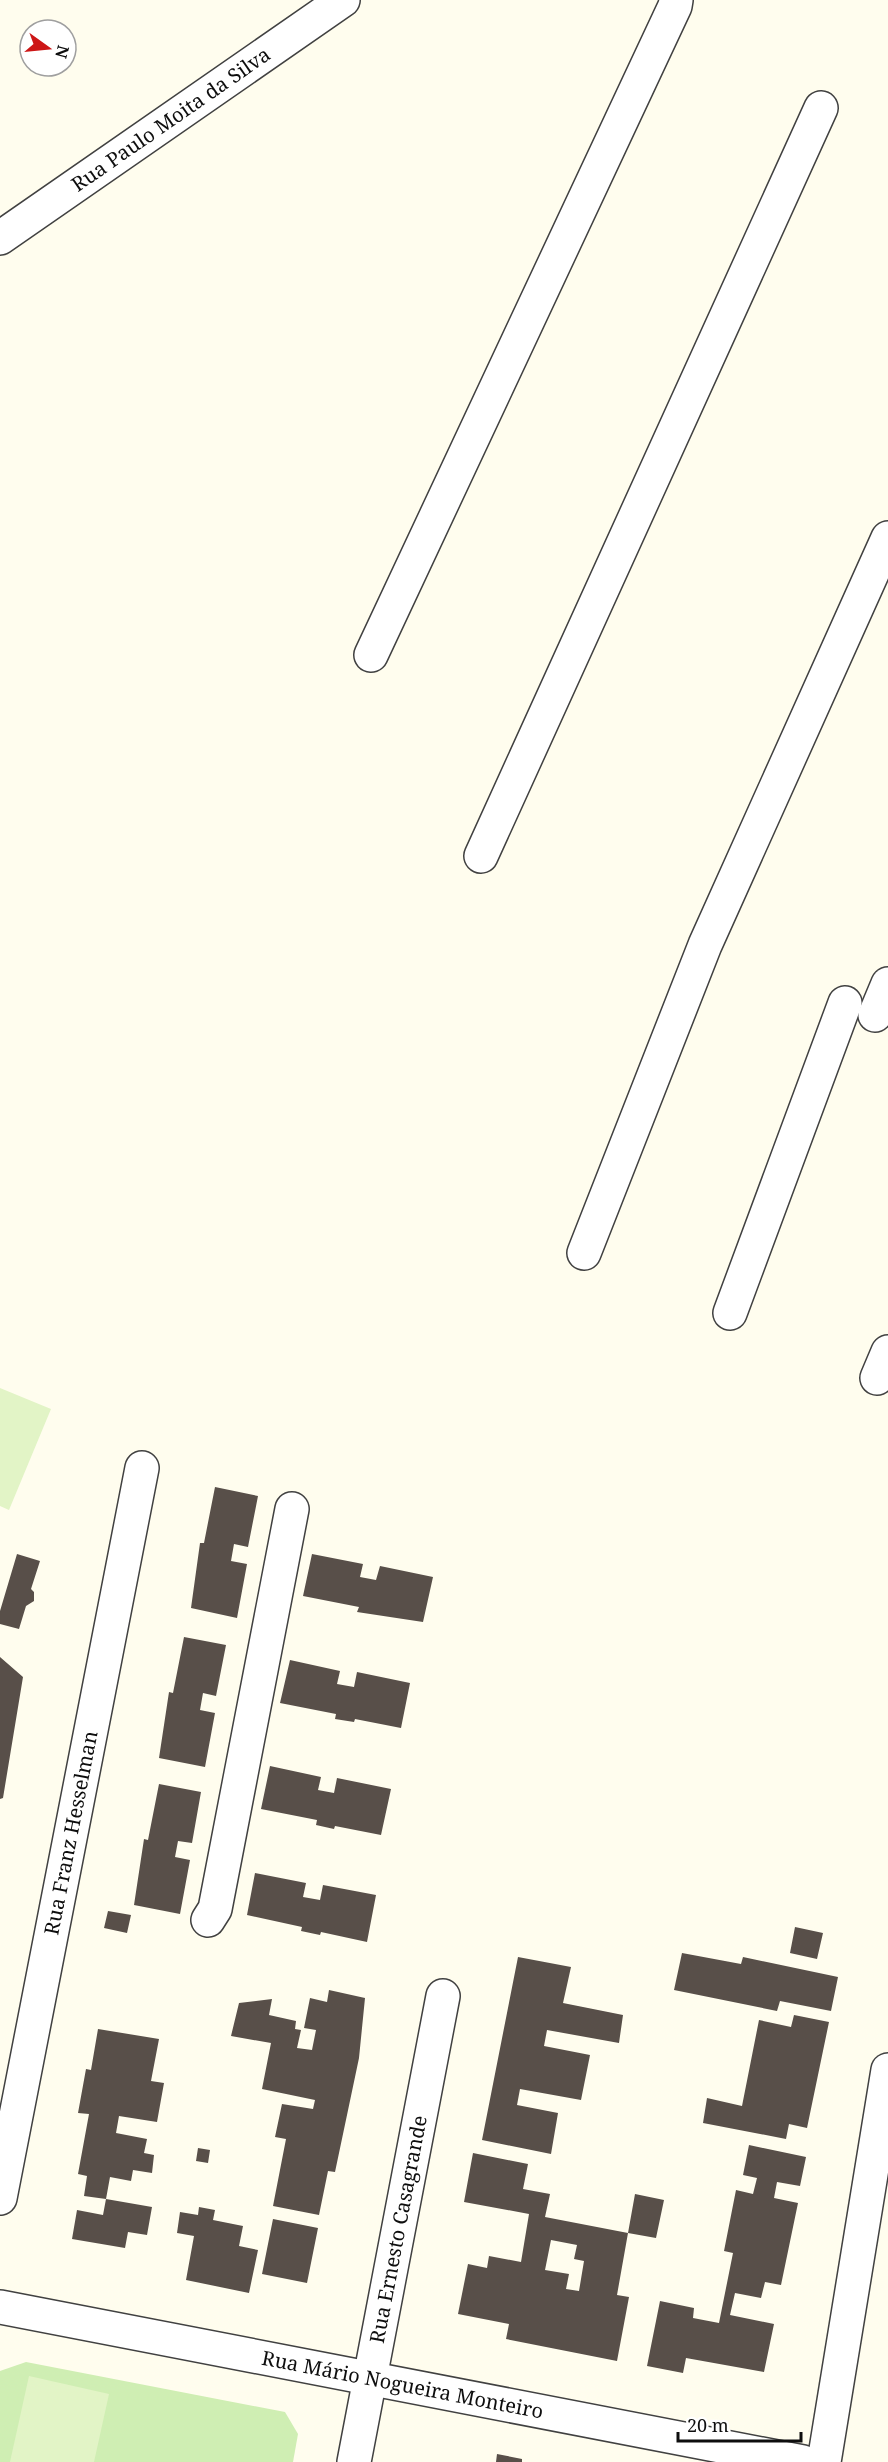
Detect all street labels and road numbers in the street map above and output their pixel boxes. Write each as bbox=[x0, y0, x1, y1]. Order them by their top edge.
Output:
street label: Rua Paulo Moita da Silva bbox=[66, 40, 276, 198]
street label: Rua Franz Hesselman bbox=[37, 1728, 104, 1937]
street label: Rua Ernesto Casagrande bbox=[363, 2113, 433, 2345]
street label: Rua Mário Nogueira Monteiro bbox=[260, 2344, 546, 2425]

